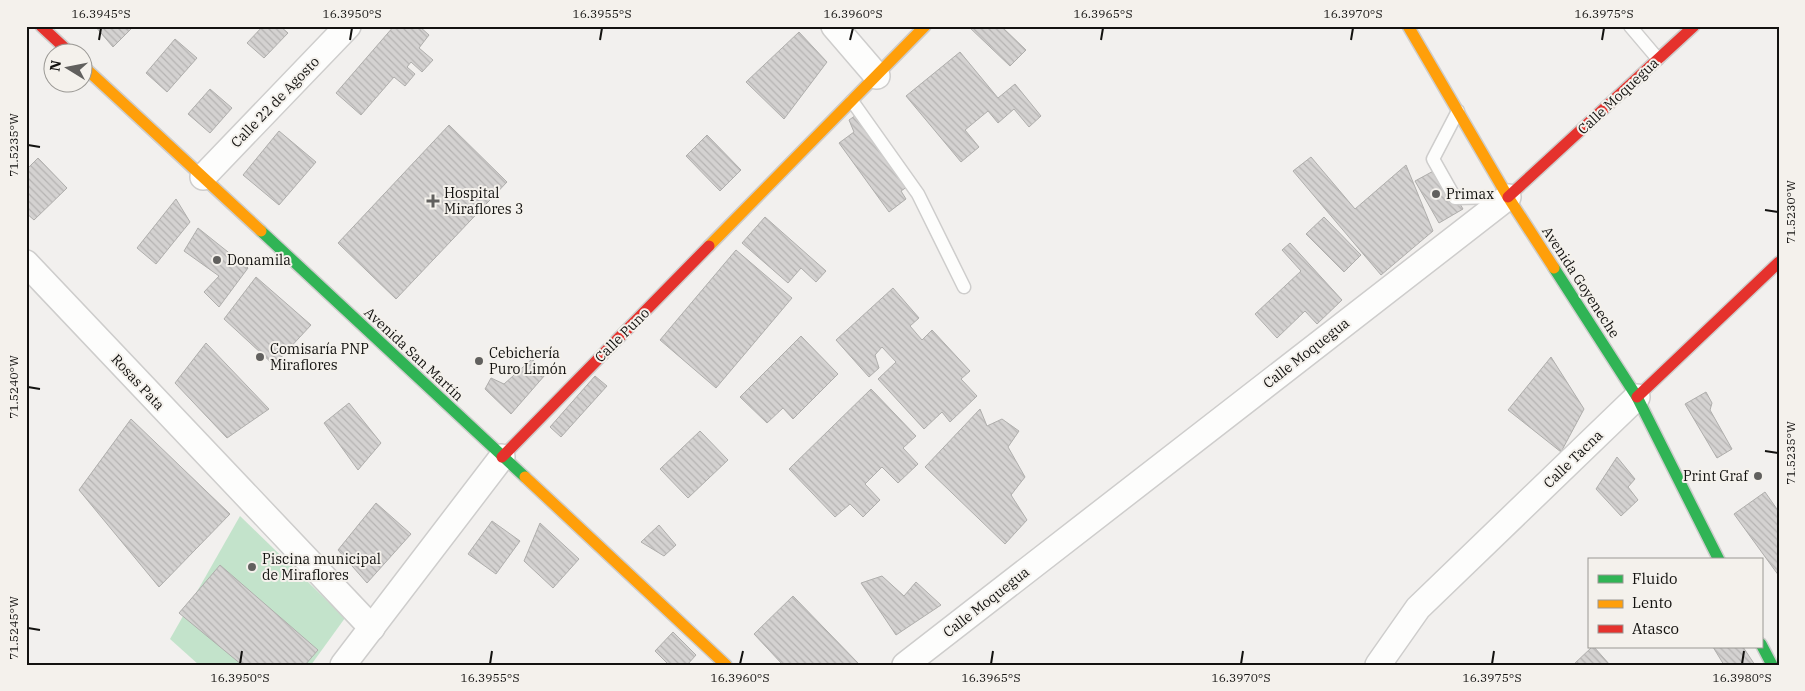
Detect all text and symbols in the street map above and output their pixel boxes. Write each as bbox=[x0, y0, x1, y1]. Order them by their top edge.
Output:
text: 16.3945°S bbox=[71, 6, 131, 21]
text: 16.3950°S bbox=[322, 6, 382, 21]
text: 16.3955°S bbox=[572, 6, 632, 21]
text: 16.3960°S bbox=[823, 6, 883, 21]
text: 16.3965°S bbox=[1073, 6, 1133, 21]
text: 16.3970°S bbox=[1323, 6, 1383, 21]
text: 16.3975°S bbox=[1574, 6, 1634, 21]
north arrow bbox=[42, 42, 92, 92]
street label: Calle 22 de Agosto bbox=[227, 53, 323, 151]
street label: Calle Moquegua bbox=[1574, 54, 1663, 138]
text: N bbox=[45, 59, 65, 73]
text: 71.5235°W bbox=[6, 113, 21, 177]
text: 71.5230°W bbox=[1783, 180, 1798, 244]
place label: Hospital Miraflores 3 bbox=[444, 184, 523, 218]
place label: Primax bbox=[1446, 185, 1494, 203]
marker: Primax bbox=[1430, 188, 1442, 200]
marker: Hospital Miraflores 3 bbox=[426, 194, 440, 208]
street label: Avenida Goyeneche bbox=[1538, 223, 1624, 341]
place label: Donamila bbox=[227, 251, 291, 269]
marker: Donamila bbox=[211, 254, 223, 266]
street label: Avenida San Martín bbox=[361, 303, 467, 405]
street label: Calle Puno bbox=[591, 304, 653, 366]
street label: Calle Moquegua bbox=[1259, 314, 1353, 392]
place label: Comisaría PNP Miraflores bbox=[270, 340, 369, 374]
place label: Cebichería Puro Limón bbox=[489, 344, 567, 378]
street label: Rosas Pata bbox=[107, 350, 169, 414]
marker: Comisaría PNP Miraflores bbox=[254, 351, 266, 363]
text: 71.5240°W bbox=[6, 355, 21, 419]
marker: Cebichería Puro Limón bbox=[473, 355, 485, 367]
text: 71.5235°W bbox=[1783, 421, 1798, 485]
street label: Calle Tacna bbox=[1539, 426, 1607, 492]
place label: Print Graf bbox=[1683, 467, 1749, 485]
marker: Print Graf bbox=[1752, 470, 1764, 482]
place label: Piscina municipal de Miraflores bbox=[262, 550, 381, 584]
legend bbox=[1588, 558, 1762, 648]
marker: Piscina municipal de Miraflores bbox=[246, 561, 258, 573]
street label: Calle Moquegua bbox=[939, 563, 1033, 641]
text: Fluido bbox=[1632, 569, 1677, 588]
text: Lento bbox=[1632, 593, 1672, 612]
text: 71.5245°W bbox=[6, 596, 21, 660]
text: Atasco bbox=[1632, 619, 1679, 638]
text: 16.3950°S bbox=[210, 670, 270, 685]
text: 16.3955°S bbox=[460, 670, 520, 685]
text: 16.3960°S bbox=[710, 670, 770, 685]
text: 16.3965°S bbox=[961, 670, 1021, 685]
text: 16.3970°S bbox=[1211, 670, 1271, 685]
text: 16.3975°S bbox=[1462, 670, 1522, 685]
text: 16.3980°S bbox=[1712, 670, 1772, 685]

